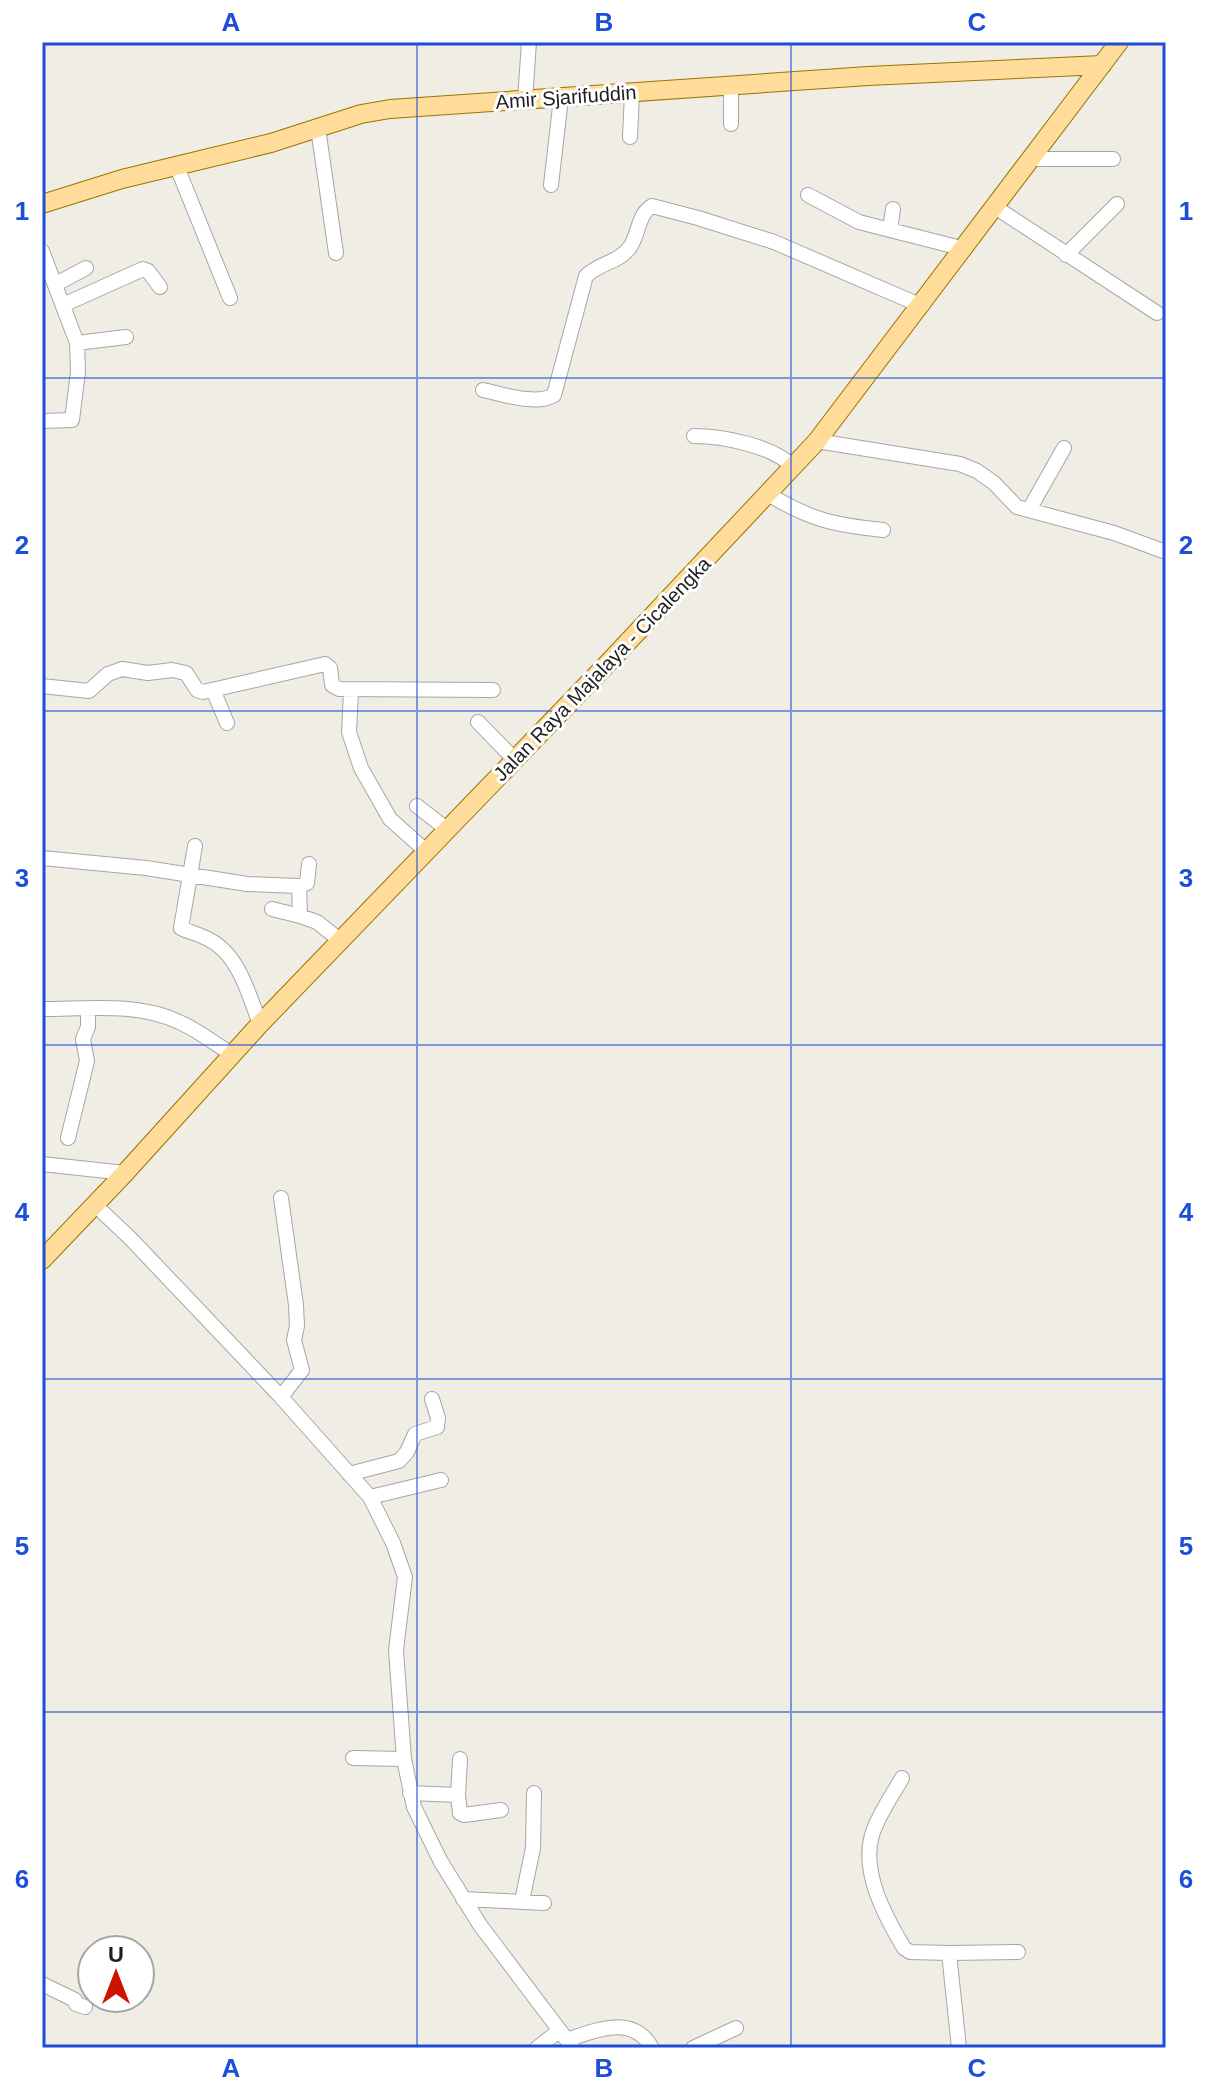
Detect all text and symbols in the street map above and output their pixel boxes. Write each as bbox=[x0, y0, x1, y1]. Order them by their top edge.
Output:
text: A bbox=[222, 7, 241, 37]
text: B bbox=[595, 7, 613, 37]
text: C bbox=[968, 7, 987, 37]
street label: Amir Sjarifuddin bbox=[495, 81, 637, 113]
text: 1 bbox=[15, 196, 29, 226]
text: 1 bbox=[1179, 196, 1193, 226]
text: 2 bbox=[15, 530, 29, 560]
text: 2 bbox=[1179, 530, 1193, 560]
street label: Jalan Raya Majalaya - Cicalengka bbox=[489, 552, 716, 785]
text: 3 bbox=[15, 863, 29, 893]
text: 3 bbox=[1179, 863, 1193, 893]
text: 4 bbox=[15, 1197, 30, 1227]
text: 4 bbox=[1179, 1197, 1194, 1227]
text: 5 bbox=[15, 1531, 29, 1561]
text: 5 bbox=[1179, 1531, 1193, 1561]
text: 6 bbox=[15, 1864, 29, 1894]
text: 6 bbox=[1179, 1864, 1193, 1894]
north arrow bbox=[76, 1934, 156, 2014]
text: U bbox=[108, 1942, 124, 1967]
text: A bbox=[222, 2053, 241, 2083]
text: B bbox=[595, 2053, 613, 2083]
text: C bbox=[968, 2053, 987, 2083]

